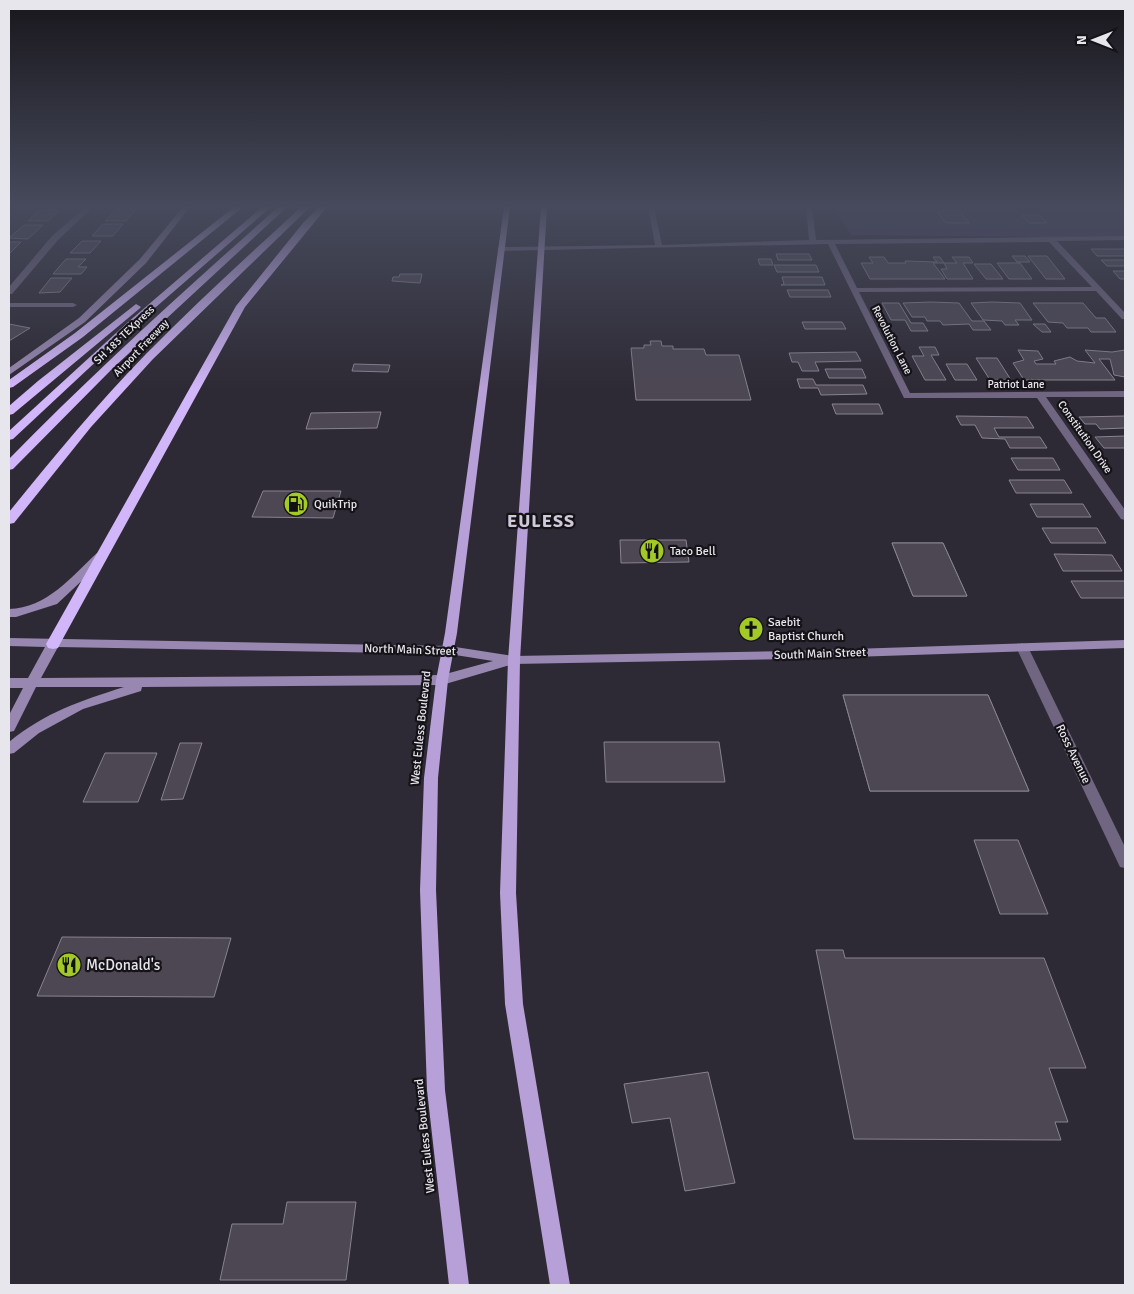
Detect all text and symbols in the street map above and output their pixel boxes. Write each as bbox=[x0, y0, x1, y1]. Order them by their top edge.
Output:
north arrow bbox=[1069, 15, 1119, 65]
text: N bbox=[1073, 35, 1090, 45]
street label: SH 183 TEXpress bbox=[91, 303, 157, 367]
street label: Revolution Lane bbox=[869, 303, 915, 377]
street label: Airport Freeway bbox=[110, 316, 172, 379]
street label: Patriot Lane bbox=[987, 378, 1045, 391]
street label: Constitution Drive bbox=[1055, 398, 1115, 476]
fuel station icon: QuikTrip bbox=[283, 491, 309, 517]
place label: QuikTrip bbox=[314, 497, 357, 512]
district label: EULESS bbox=[507, 510, 575, 532]
restaurant icon: Taco Bell bbox=[639, 538, 665, 564]
place label: Taco Bell bbox=[670, 544, 716, 559]
place label: Saebit Baptist Church bbox=[768, 615, 844, 644]
church icon: Saebit Baptist Church bbox=[738, 616, 764, 642]
street label: North Main Street bbox=[364, 641, 456, 659]
street label: South Main Street bbox=[774, 645, 866, 663]
street label: West Euless Boulevard bbox=[408, 670, 434, 786]
street label: Ross Avenue bbox=[1052, 722, 1094, 786]
restaurant icon: McDonald's bbox=[56, 952, 82, 978]
place label: McDonald's bbox=[86, 956, 161, 974]
street label: West Euless Boulevard bbox=[412, 1078, 438, 1194]

